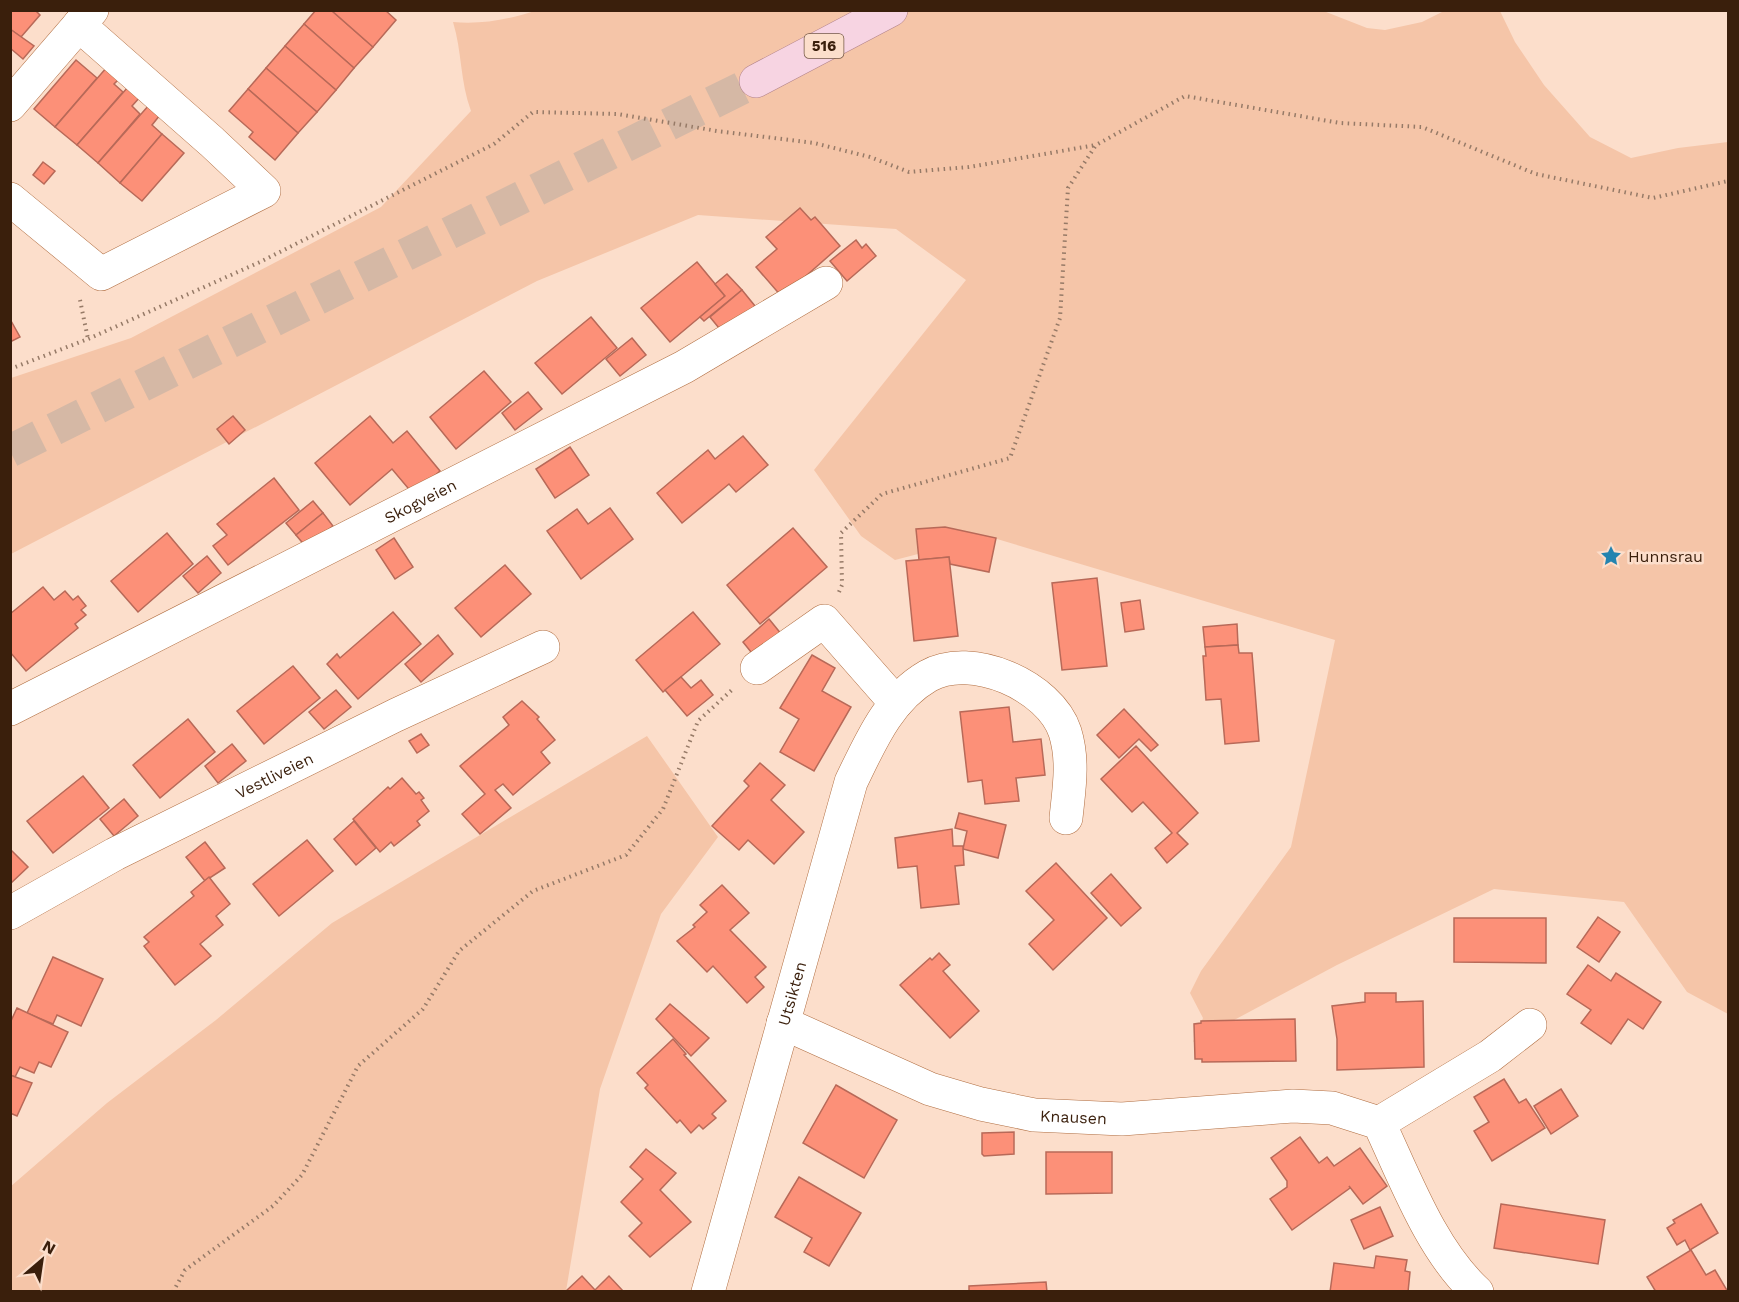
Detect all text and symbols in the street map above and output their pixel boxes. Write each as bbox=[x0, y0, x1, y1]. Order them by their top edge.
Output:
road number: 516 bbox=[804, 34, 844, 58]
street label: Skogveien bbox=[381, 475, 460, 527]
place icon: Hunnsrau bbox=[1599, 544, 1623, 568]
place label: Hunnsrau bbox=[1628, 547, 1703, 566]
street label: Vestliveien bbox=[232, 749, 316, 803]
street label: Utsikten bbox=[774, 959, 810, 1028]
street label: Knausen bbox=[1040, 1106, 1107, 1128]
north arrow bbox=[12, 1230, 72, 1290]
text: N bbox=[39, 1236, 59, 1259]

